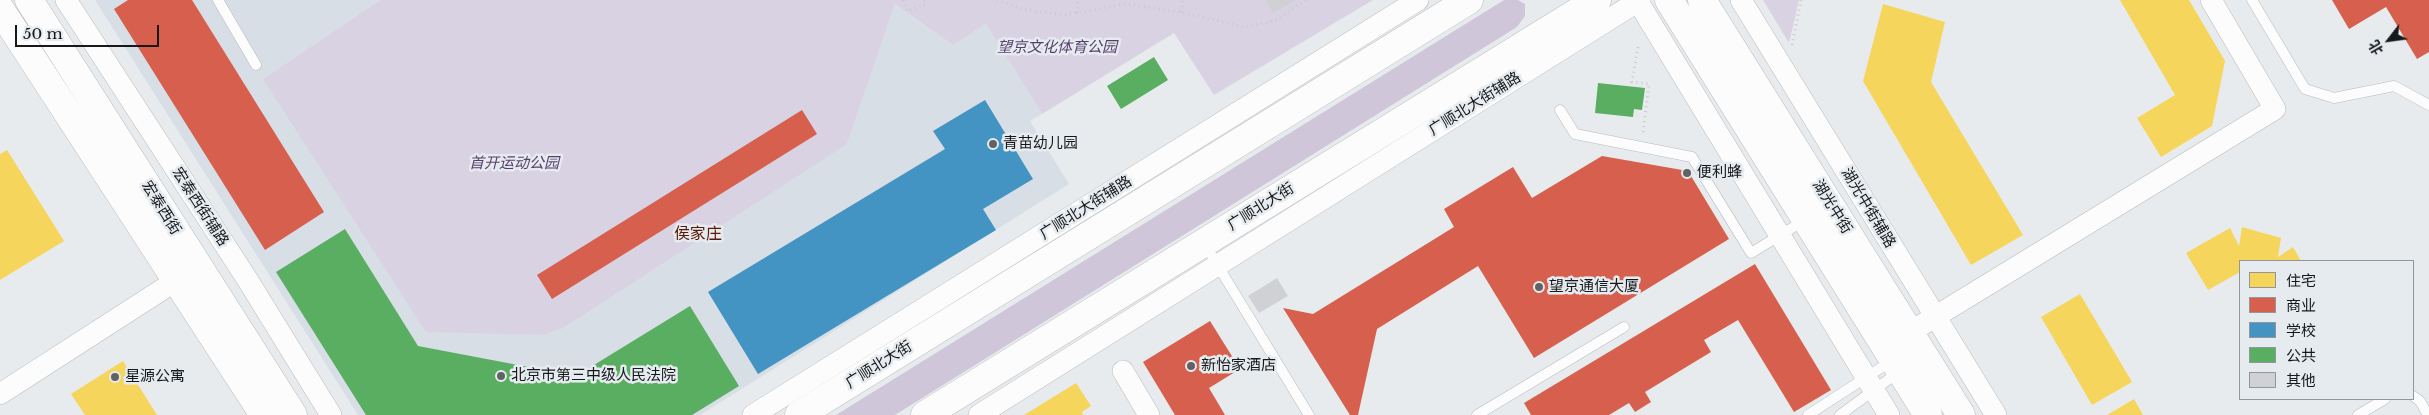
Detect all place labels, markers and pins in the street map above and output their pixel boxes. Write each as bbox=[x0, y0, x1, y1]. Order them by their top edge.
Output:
place label: 青苗幼儿园 bbox=[1003, 135, 1078, 153]
marker: 青苗幼儿园 bbox=[987, 138, 999, 150]
place label: 便利蜂 bbox=[1697, 164, 1742, 182]
marker: 便利蜂 bbox=[1681, 167, 1693, 179]
place label: 望京通信大厦 bbox=[1549, 278, 1639, 296]
marker: 望京通信大厦 bbox=[1533, 281, 1545, 293]
place label: 新怡家酒店 bbox=[1201, 357, 1276, 375]
marker: 新怡家酒店 bbox=[1185, 360, 1197, 372]
place label: 北京市第三中级人民法院 bbox=[511, 367, 676, 385]
place label: 星源公寓 bbox=[125, 368, 185, 386]
marker: 北京市第三中级人民法院 bbox=[495, 370, 507, 382]
marker: 星源公寓 bbox=[109, 371, 121, 383]

